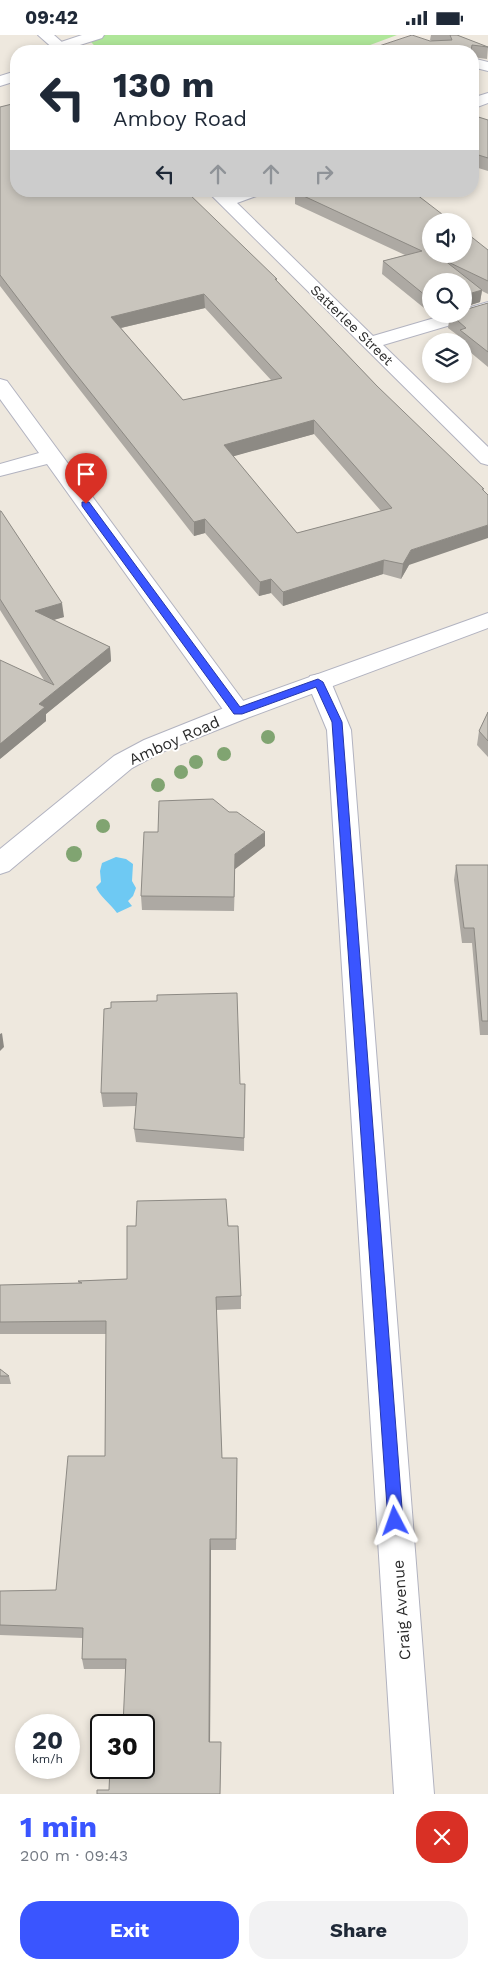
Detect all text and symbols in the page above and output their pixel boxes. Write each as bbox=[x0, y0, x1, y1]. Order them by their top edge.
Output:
text: 09:42 bbox=[25, 6, 78, 29]
text: 130 m bbox=[113, 64, 214, 106]
icon: left bbox=[30, 65, 95, 130]
text: Amboy Road bbox=[113, 106, 247, 131]
icon: left bbox=[151, 160, 179, 188]
icon: ahead bbox=[204, 160, 232, 188]
icon: ahead bbox=[257, 160, 285, 188]
icon: right bbox=[310, 160, 338, 188]
map controls bbox=[422, 213, 472, 383]
button: sound bbox=[422, 213, 472, 263]
button: search bbox=[422, 273, 472, 323]
street label: Satterlee Street bbox=[307, 282, 397, 369]
button: layers bbox=[422, 333, 472, 383]
pin bbox=[65, 453, 107, 504]
icon: arrive bbox=[72, 460, 100, 488]
street label: Amboy Road bbox=[126, 712, 223, 769]
position arrow bbox=[368, 1494, 420, 1546]
street label: Craig Avenue bbox=[389, 1559, 414, 1661]
speed limit sign: 30 bbox=[90, 1714, 155, 1779]
text: 20 bbox=[32, 1726, 63, 1755]
text: km/h bbox=[32, 1752, 63, 1766]
text: 1 min bbox=[20, 1809, 97, 1844]
button: close bbox=[416, 1811, 468, 1863]
text: 200 m · 09:43 bbox=[20, 1846, 128, 1865]
button: Exit bbox=[20, 1901, 239, 1959]
button: Share bbox=[249, 1901, 468, 1959]

